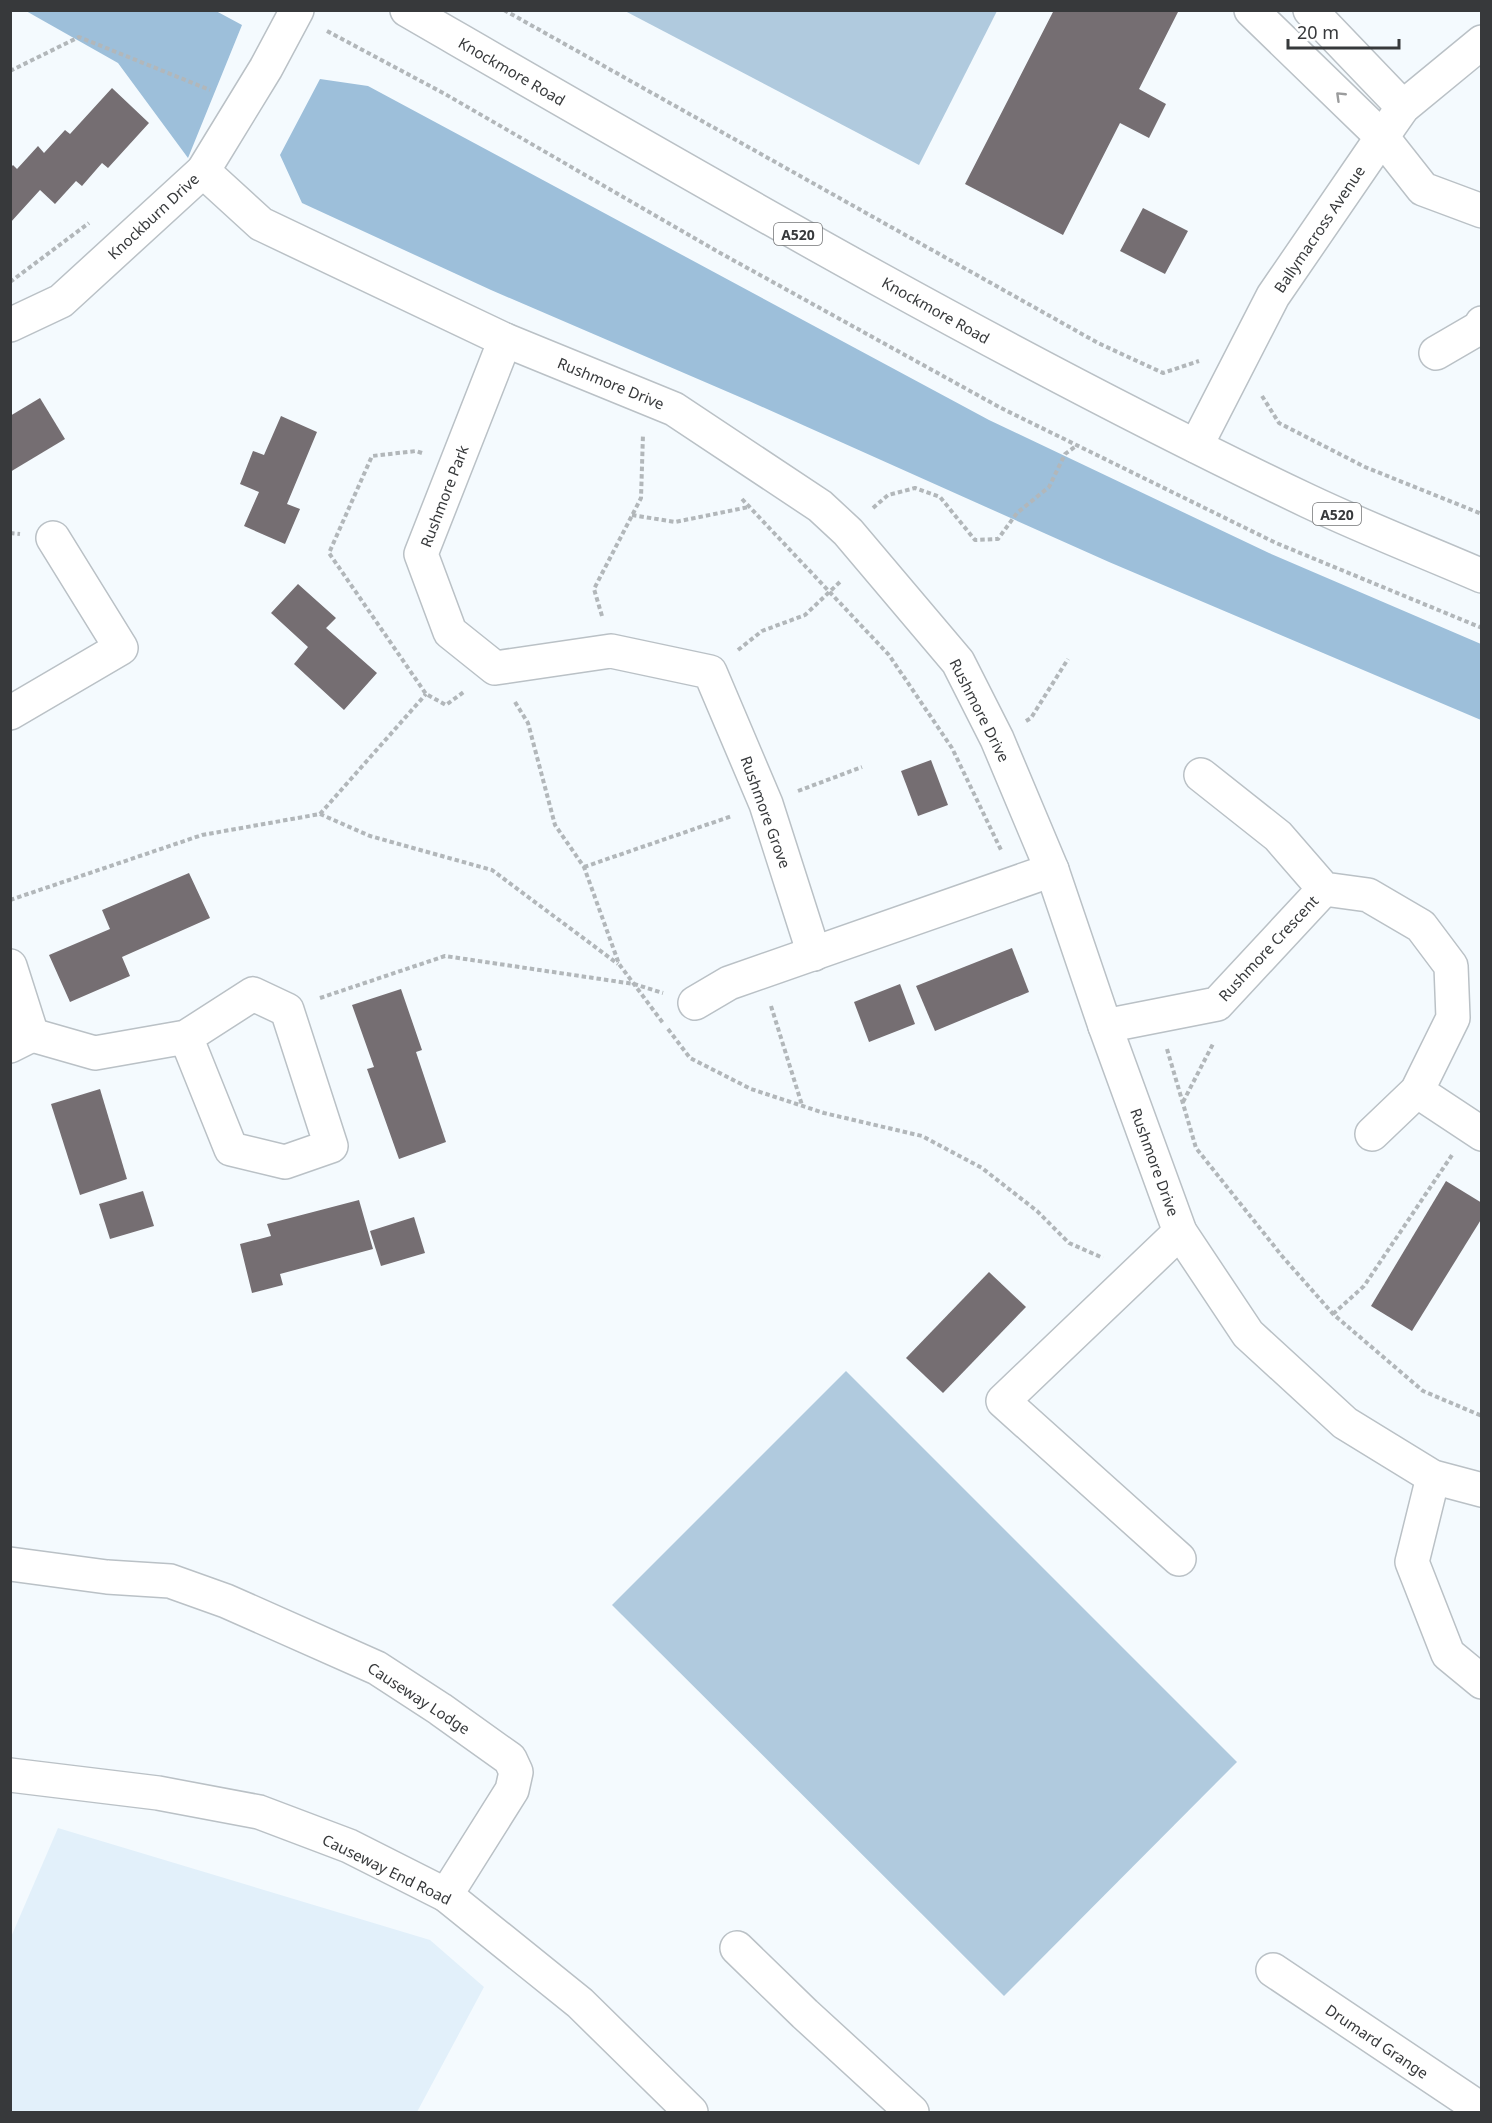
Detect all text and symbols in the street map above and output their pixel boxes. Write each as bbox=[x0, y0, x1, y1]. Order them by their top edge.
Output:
scale bar bbox=[1288, 12, 1399, 50]
text: 20 m bbox=[1297, 20, 1339, 44]
street label: Knockmore Road bbox=[455, 32, 569, 110]
one-way arrow bbox=[1337, 93, 1348, 104]
street label: Ballymacross Avenue bbox=[1269, 162, 1369, 296]
street label: Knockburn Drive bbox=[103, 169, 203, 263]
road number: A520 bbox=[774, 223, 822, 245]
street label: Knockmore Road bbox=[879, 272, 993, 348]
street label: Rushmore Drive bbox=[555, 352, 667, 414]
street label: Rushmore Park bbox=[415, 442, 473, 550]
road number: A520 bbox=[1313, 503, 1361, 525]
street label: Rushmore Drive bbox=[945, 655, 1015, 765]
street label: Rushmore Grove bbox=[736, 753, 796, 871]
street label: Rushmore Crescent bbox=[1214, 890, 1323, 1005]
street label: Rushmore Drive bbox=[1126, 1105, 1184, 1219]
street label: Causeway Lodge bbox=[364, 1657, 474, 1739]
street label: Causeway End Road bbox=[319, 1829, 455, 1909]
street label: Drumard Grange bbox=[1322, 1999, 1432, 2083]

